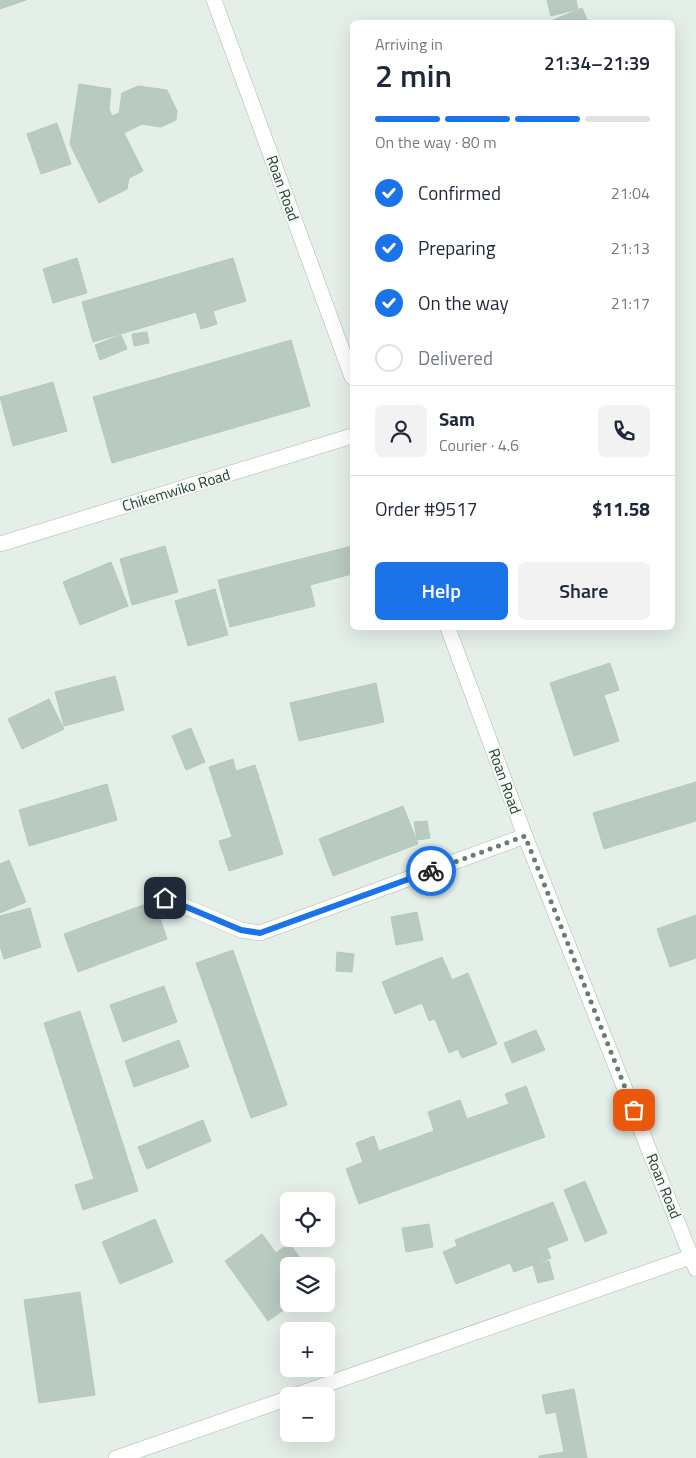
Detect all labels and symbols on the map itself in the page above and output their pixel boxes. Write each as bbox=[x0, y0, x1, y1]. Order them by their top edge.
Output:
street label: Roan Road bbox=[261, 152, 305, 224]
street label: Chikemwiko Road bbox=[119, 463, 233, 517]
street label: Roan Road bbox=[483, 745, 527, 817]
courier bbox=[406, 846, 456, 896]
pin bbox=[144, 877, 186, 919]
pin bbox=[613, 1089, 655, 1131]
street label: Roan Road bbox=[641, 1150, 687, 1222]

